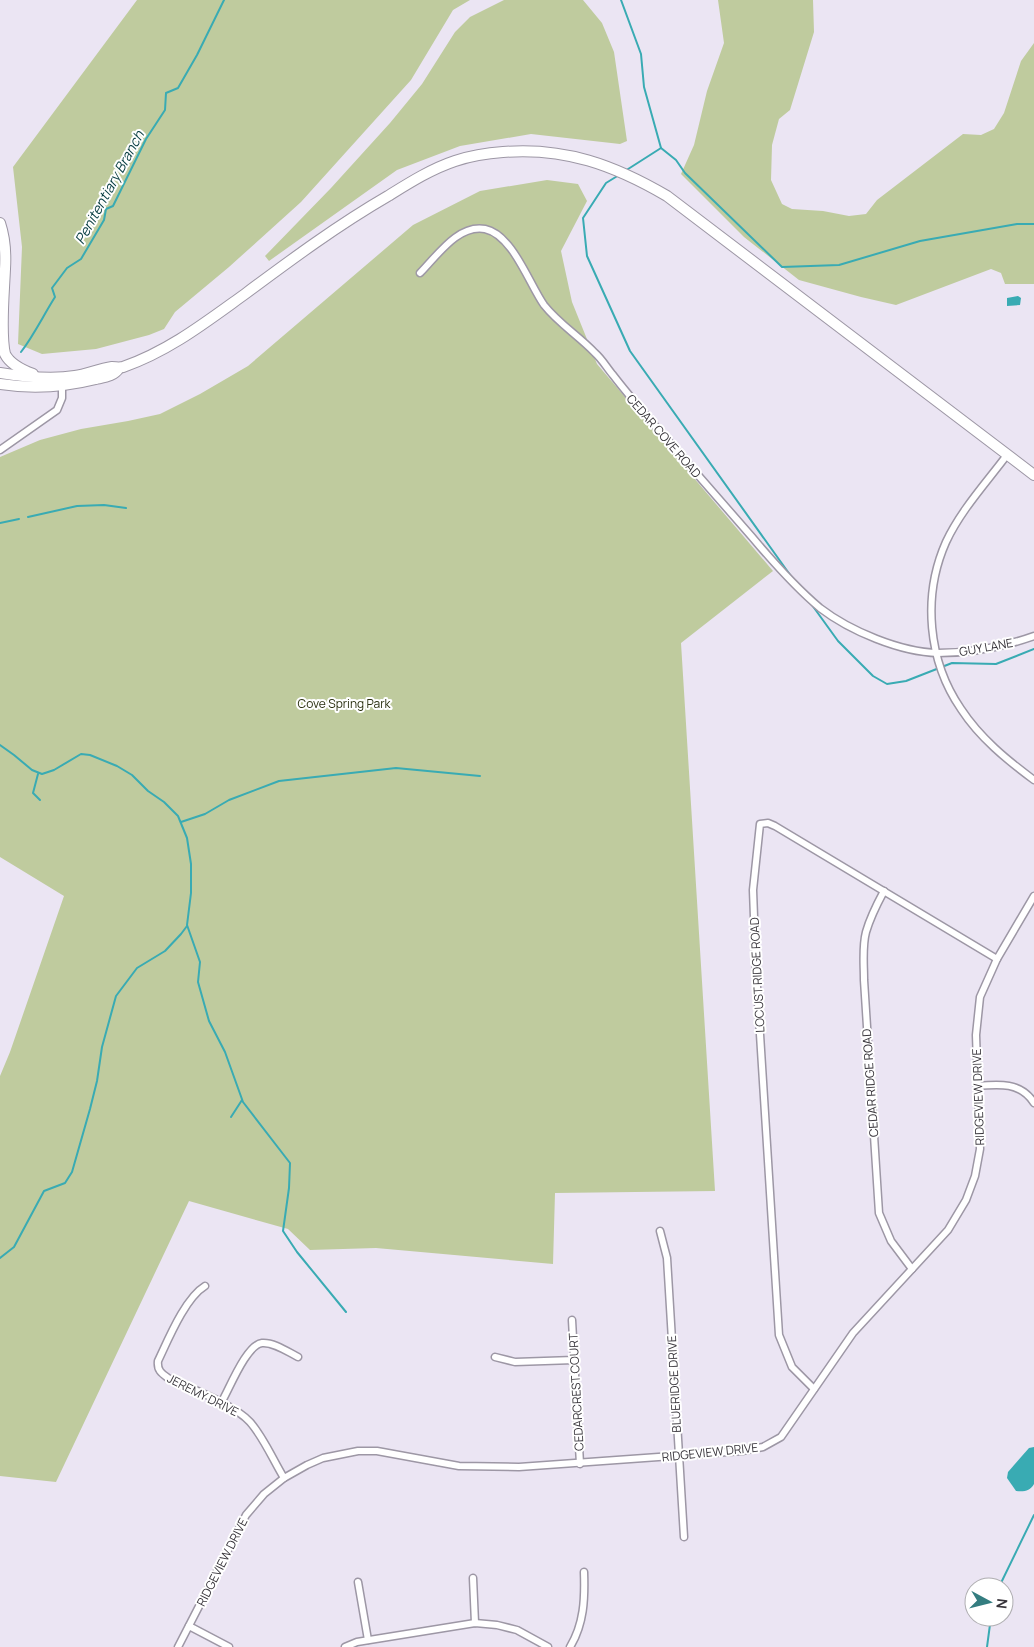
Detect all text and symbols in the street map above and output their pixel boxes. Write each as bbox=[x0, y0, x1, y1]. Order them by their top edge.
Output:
water label: Penitentiary Branch bbox=[70, 126, 148, 247]
street label: CEDAR COVE ROAD bbox=[623, 390, 705, 482]
street label: GUY LANE bbox=[958, 634, 1014, 660]
park label: Cove Spring Park bbox=[298, 695, 391, 712]
street label: LOCUST RIDGE ROAD bbox=[745, 917, 769, 1033]
street label: CEDAR RIDGE ROAD bbox=[858, 1028, 882, 1138]
street label: RIDGEVIEW DRIVE bbox=[968, 1048, 988, 1146]
street label: CEDARCREST COURT bbox=[564, 1332, 588, 1451]
street label: BLUERIDGE DRIVE bbox=[663, 1335, 685, 1433]
street label: JEREMY DRIVE bbox=[164, 1370, 242, 1420]
street label: RIDGEVIEW DRIVE bbox=[661, 1438, 759, 1466]
street label: RIDGEVIEW DRIVE bbox=[192, 1515, 252, 1609]
north arrow bbox=[964, 1577, 1014, 1627]
text: N bbox=[992, 1597, 1012, 1610]

